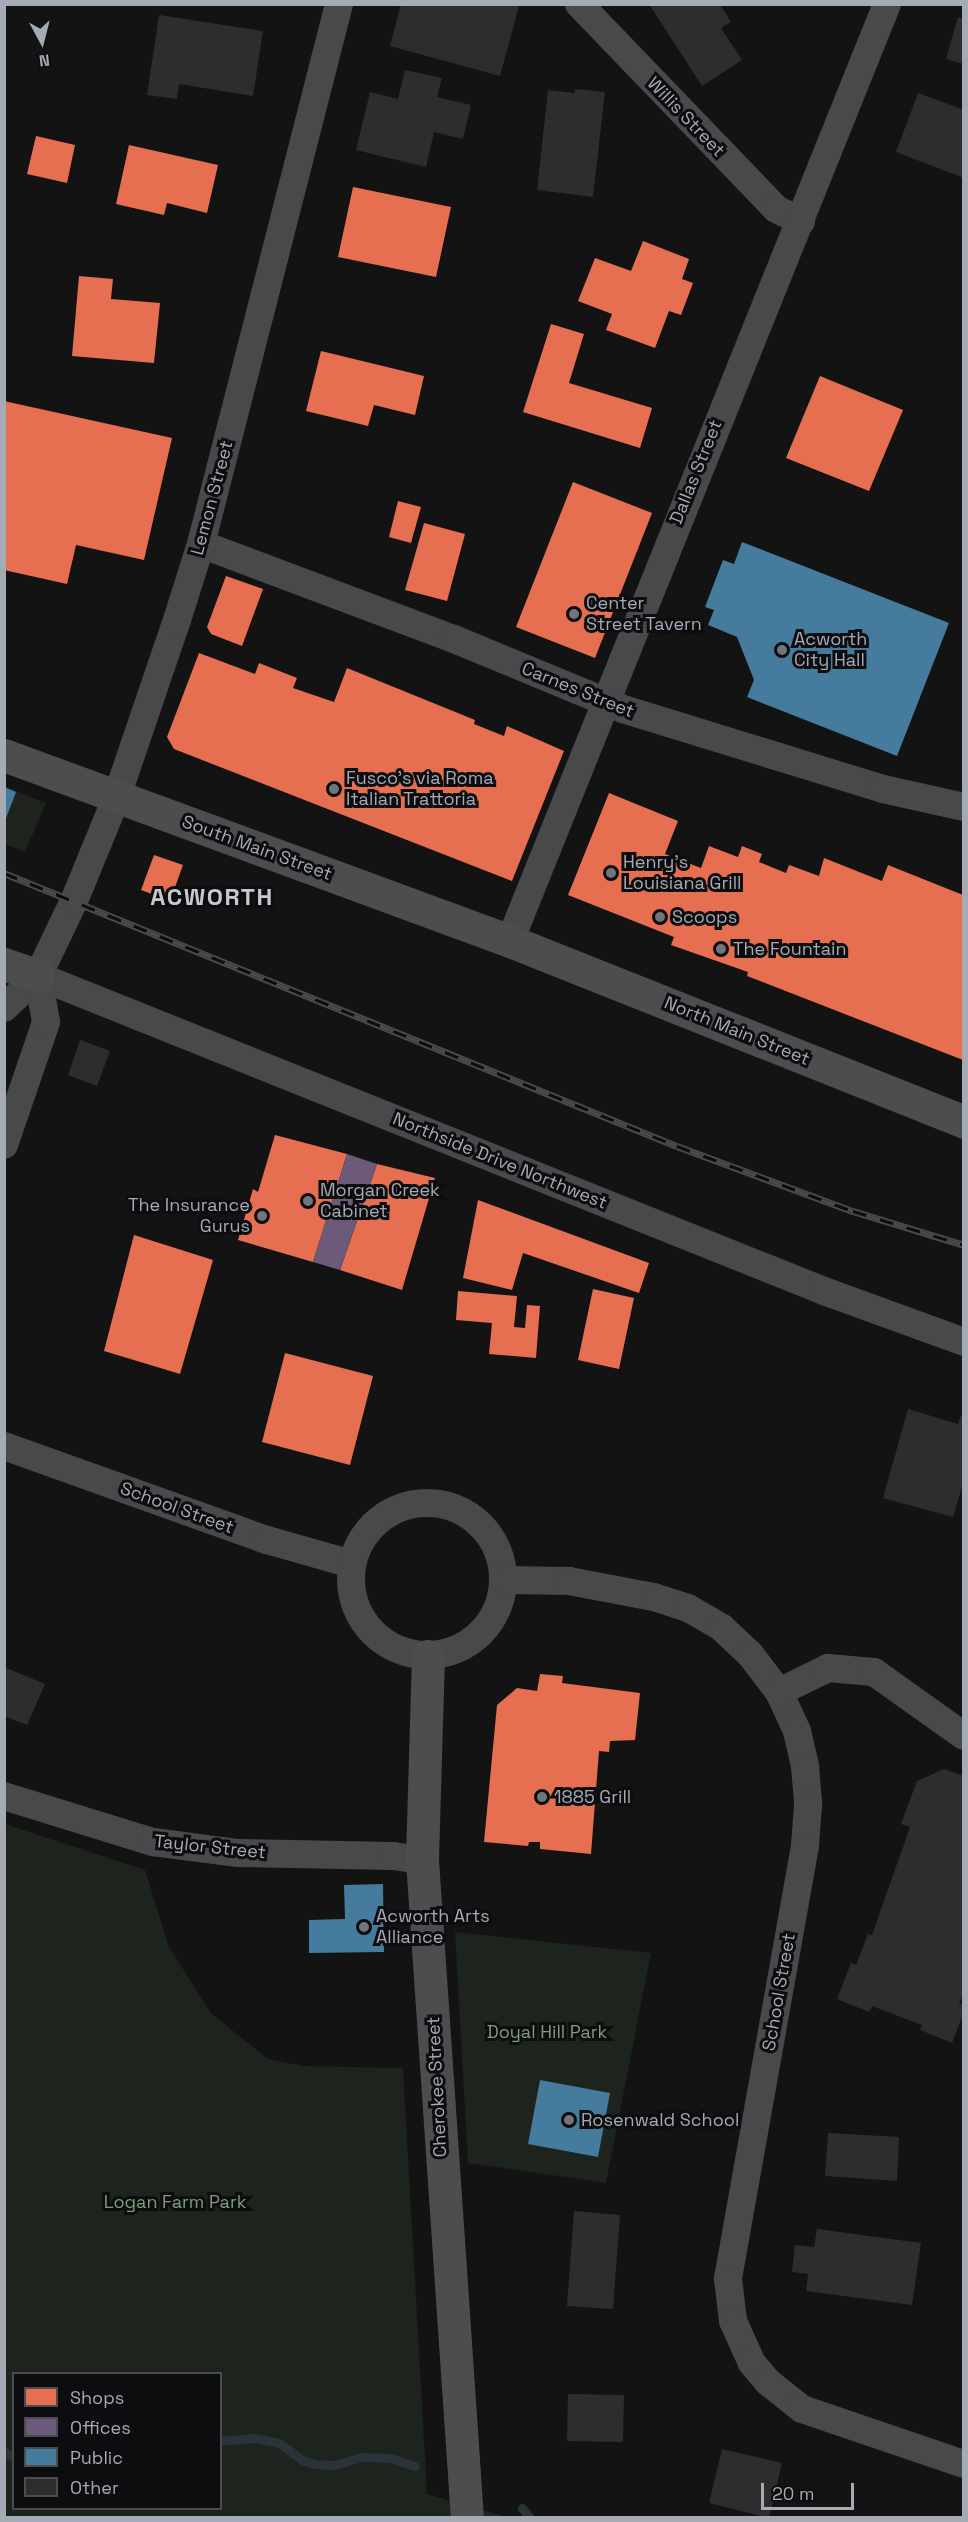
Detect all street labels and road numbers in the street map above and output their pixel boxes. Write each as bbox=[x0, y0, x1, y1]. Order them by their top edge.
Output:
street label: Willis Street bbox=[643, 73, 729, 161]
street label: Dallas Street bbox=[665, 417, 727, 527]
street label: Lemon Street bbox=[186, 438, 238, 558]
street label: Carnes Street bbox=[519, 658, 637, 722]
street label: South Main Street bbox=[179, 811, 335, 885]
street label: North Main Street bbox=[661, 992, 813, 1070]
street label: Northside Drive Northwest bbox=[390, 1108, 610, 1214]
street label: School Street bbox=[117, 1477, 237, 1539]
street label: Taylor Street bbox=[153, 1830, 267, 1864]
street label: School Street bbox=[758, 1931, 800, 2053]
street label: Cherokee Street bbox=[423, 2016, 451, 2158]

